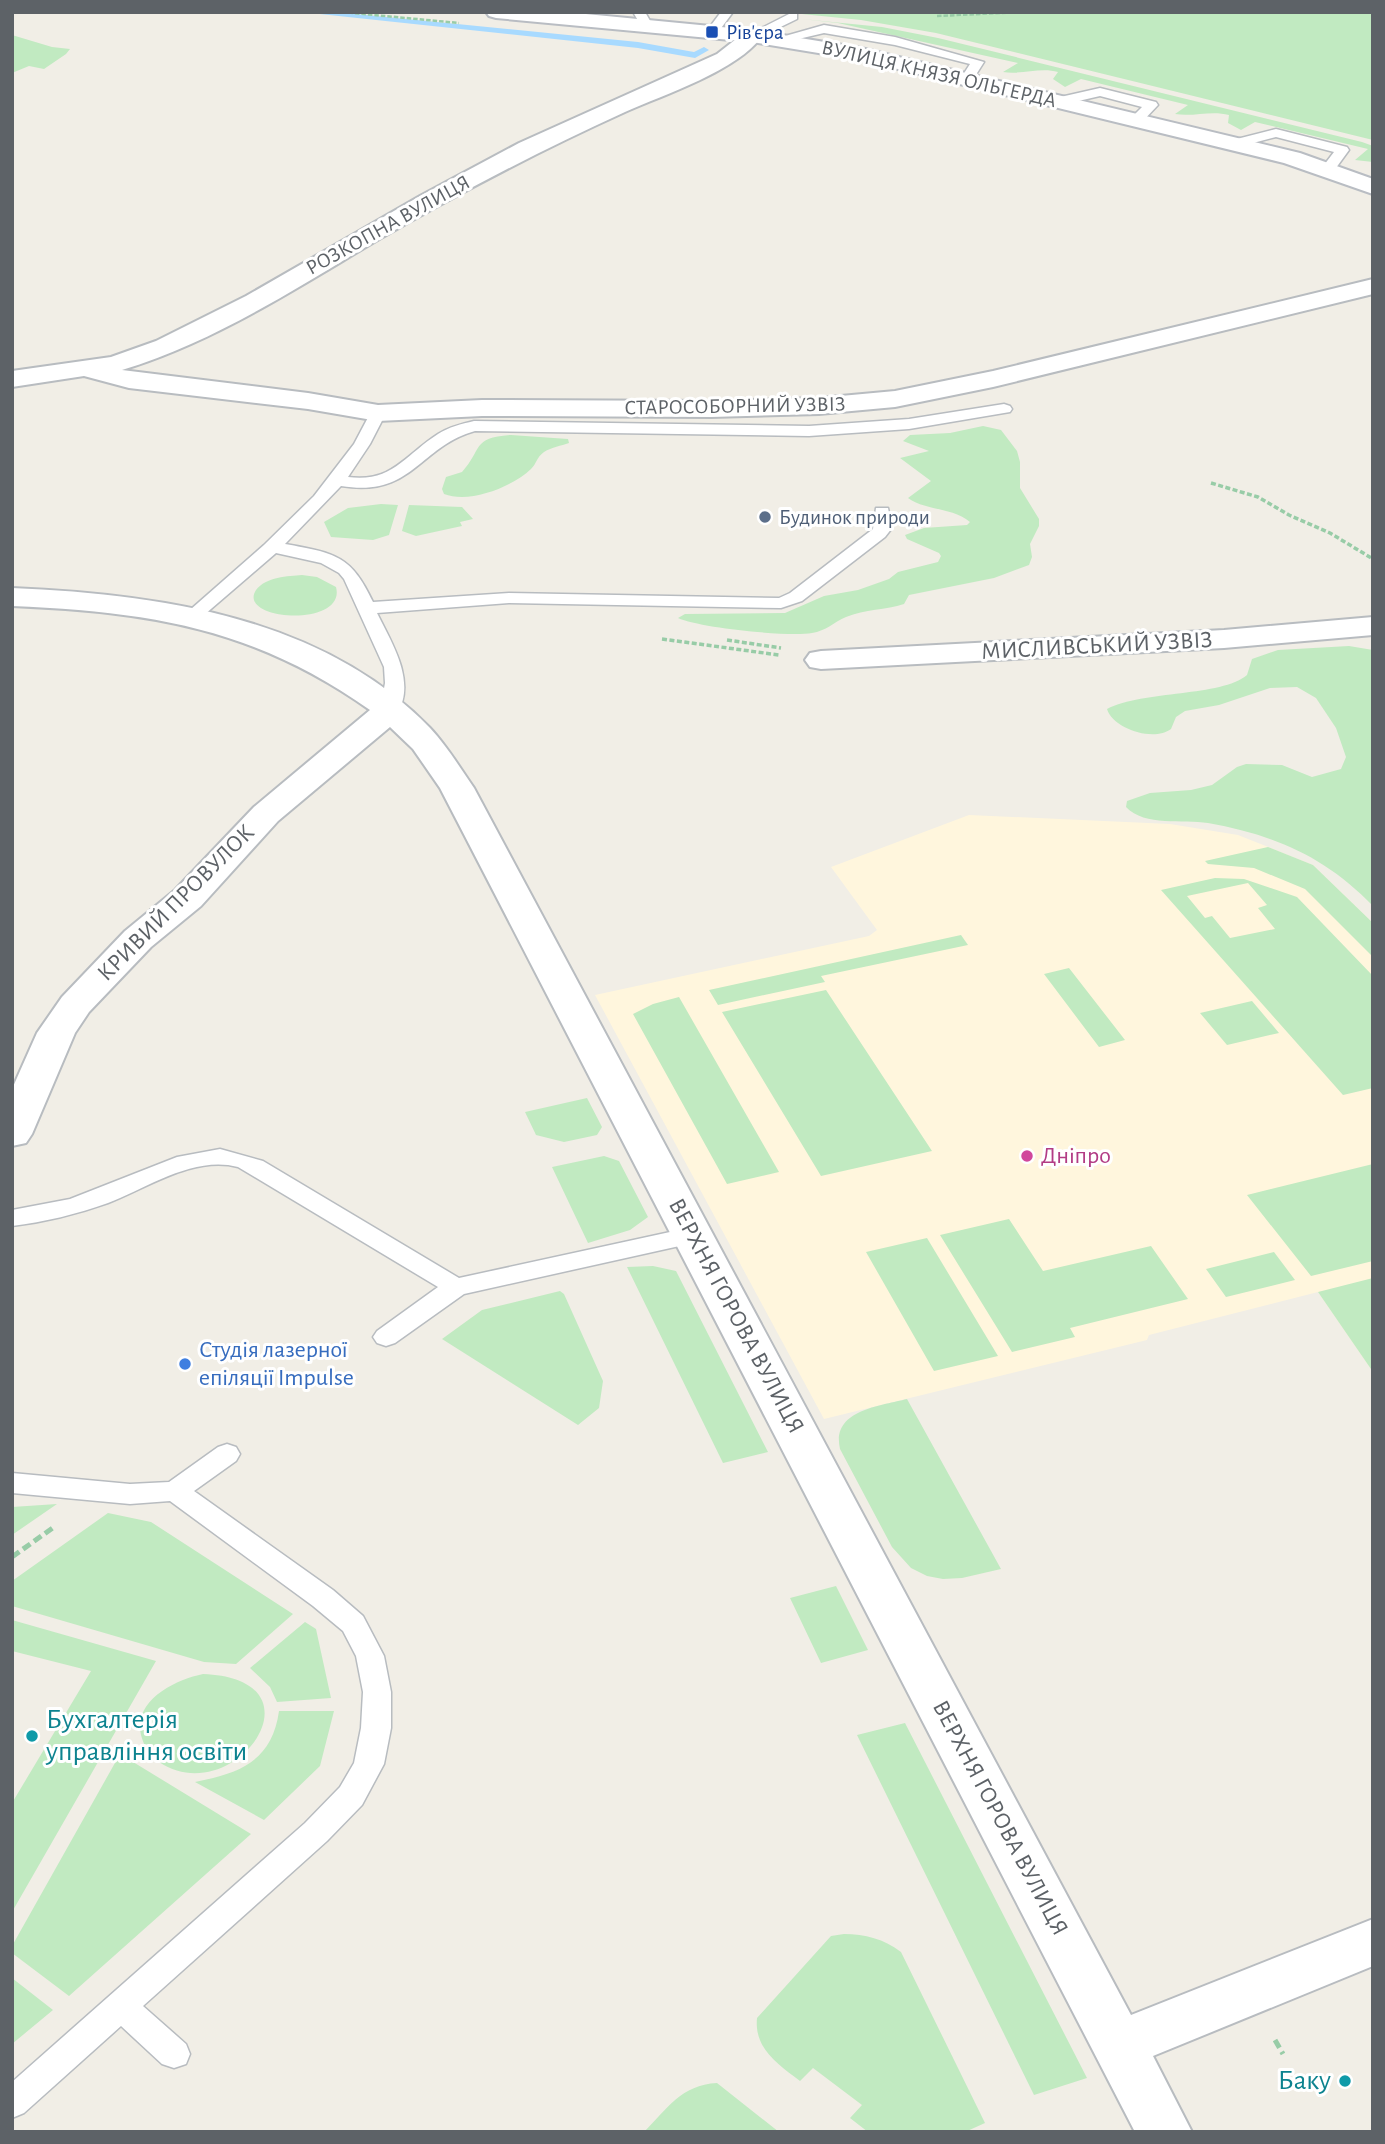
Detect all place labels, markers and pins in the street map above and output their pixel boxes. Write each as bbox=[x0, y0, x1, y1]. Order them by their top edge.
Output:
place label: Рів'єра bbox=[726, 22, 784, 43]
marker: Рів'єра bbox=[704, 24, 720, 40]
place label: Будинок природи bbox=[779, 507, 930, 528]
marker: Будинок природи bbox=[757, 509, 773, 525]
place label: Дніпро bbox=[1041, 1144, 1111, 1168]
marker: Дніпро bbox=[1019, 1148, 1035, 1164]
place label: Студія лазерної епіляції Impulse bbox=[199, 1338, 354, 1390]
marker: Студія лазерної епіляції Impulse bbox=[177, 1356, 193, 1372]
place label: Бухгалтерія управління освіти bbox=[45, 1706, 247, 1766]
marker: Бухгалтерія управління освіти bbox=[24, 1728, 40, 1744]
place label: Баку bbox=[1278, 2067, 1331, 2095]
marker: Баку bbox=[1337, 2073, 1353, 2089]

